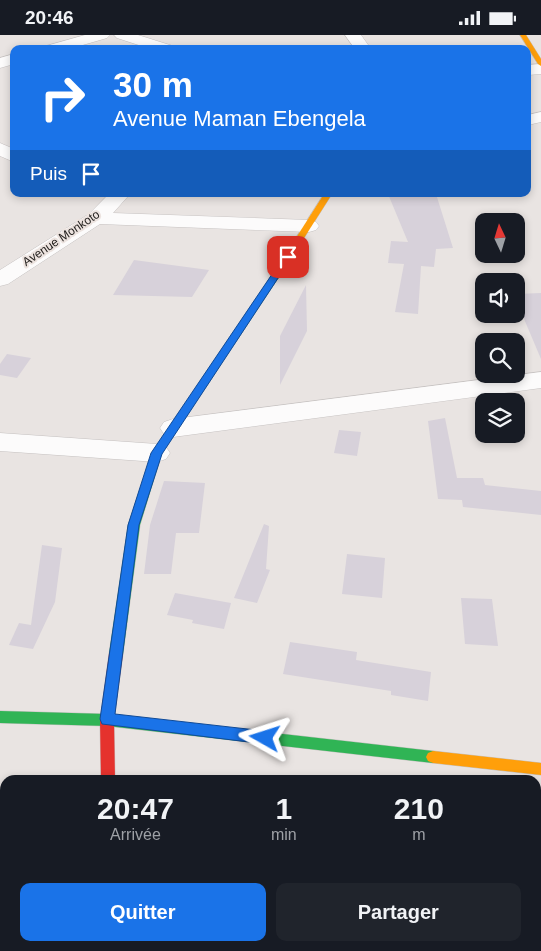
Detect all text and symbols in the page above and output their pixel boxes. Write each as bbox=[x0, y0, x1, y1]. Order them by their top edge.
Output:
text: 20:46 bbox=[25, 7, 74, 28]
icon: right bbox=[30, 65, 95, 130]
text: 30 m bbox=[113, 65, 193, 104]
text: Avenue Maman Ebengela bbox=[113, 106, 366, 131]
icon: arrive bbox=[77, 160, 105, 188]
text: Puis bbox=[30, 163, 67, 184]
street label: Avenue Monkoto bbox=[20, 207, 102, 269]
north arrow bbox=[475, 213, 525, 263]
map controls bbox=[475, 213, 525, 443]
pin bbox=[267, 236, 309, 278]
icon: arrive bbox=[274, 243, 302, 271]
button: sound bbox=[475, 273, 525, 323]
button: search bbox=[475, 333, 525, 383]
button: layers bbox=[475, 393, 525, 443]
position arrow bbox=[238, 711, 290, 763]
text: 20:47 bbox=[97, 792, 174, 825]
text: 1 bbox=[275, 792, 292, 825]
text: 210 bbox=[394, 792, 444, 825]
text: Arrivée bbox=[110, 826, 161, 843]
text: min bbox=[271, 826, 297, 843]
text: m bbox=[412, 826, 425, 843]
button: Quitter bbox=[20, 883, 266, 941]
button: Partager bbox=[276, 883, 521, 941]

